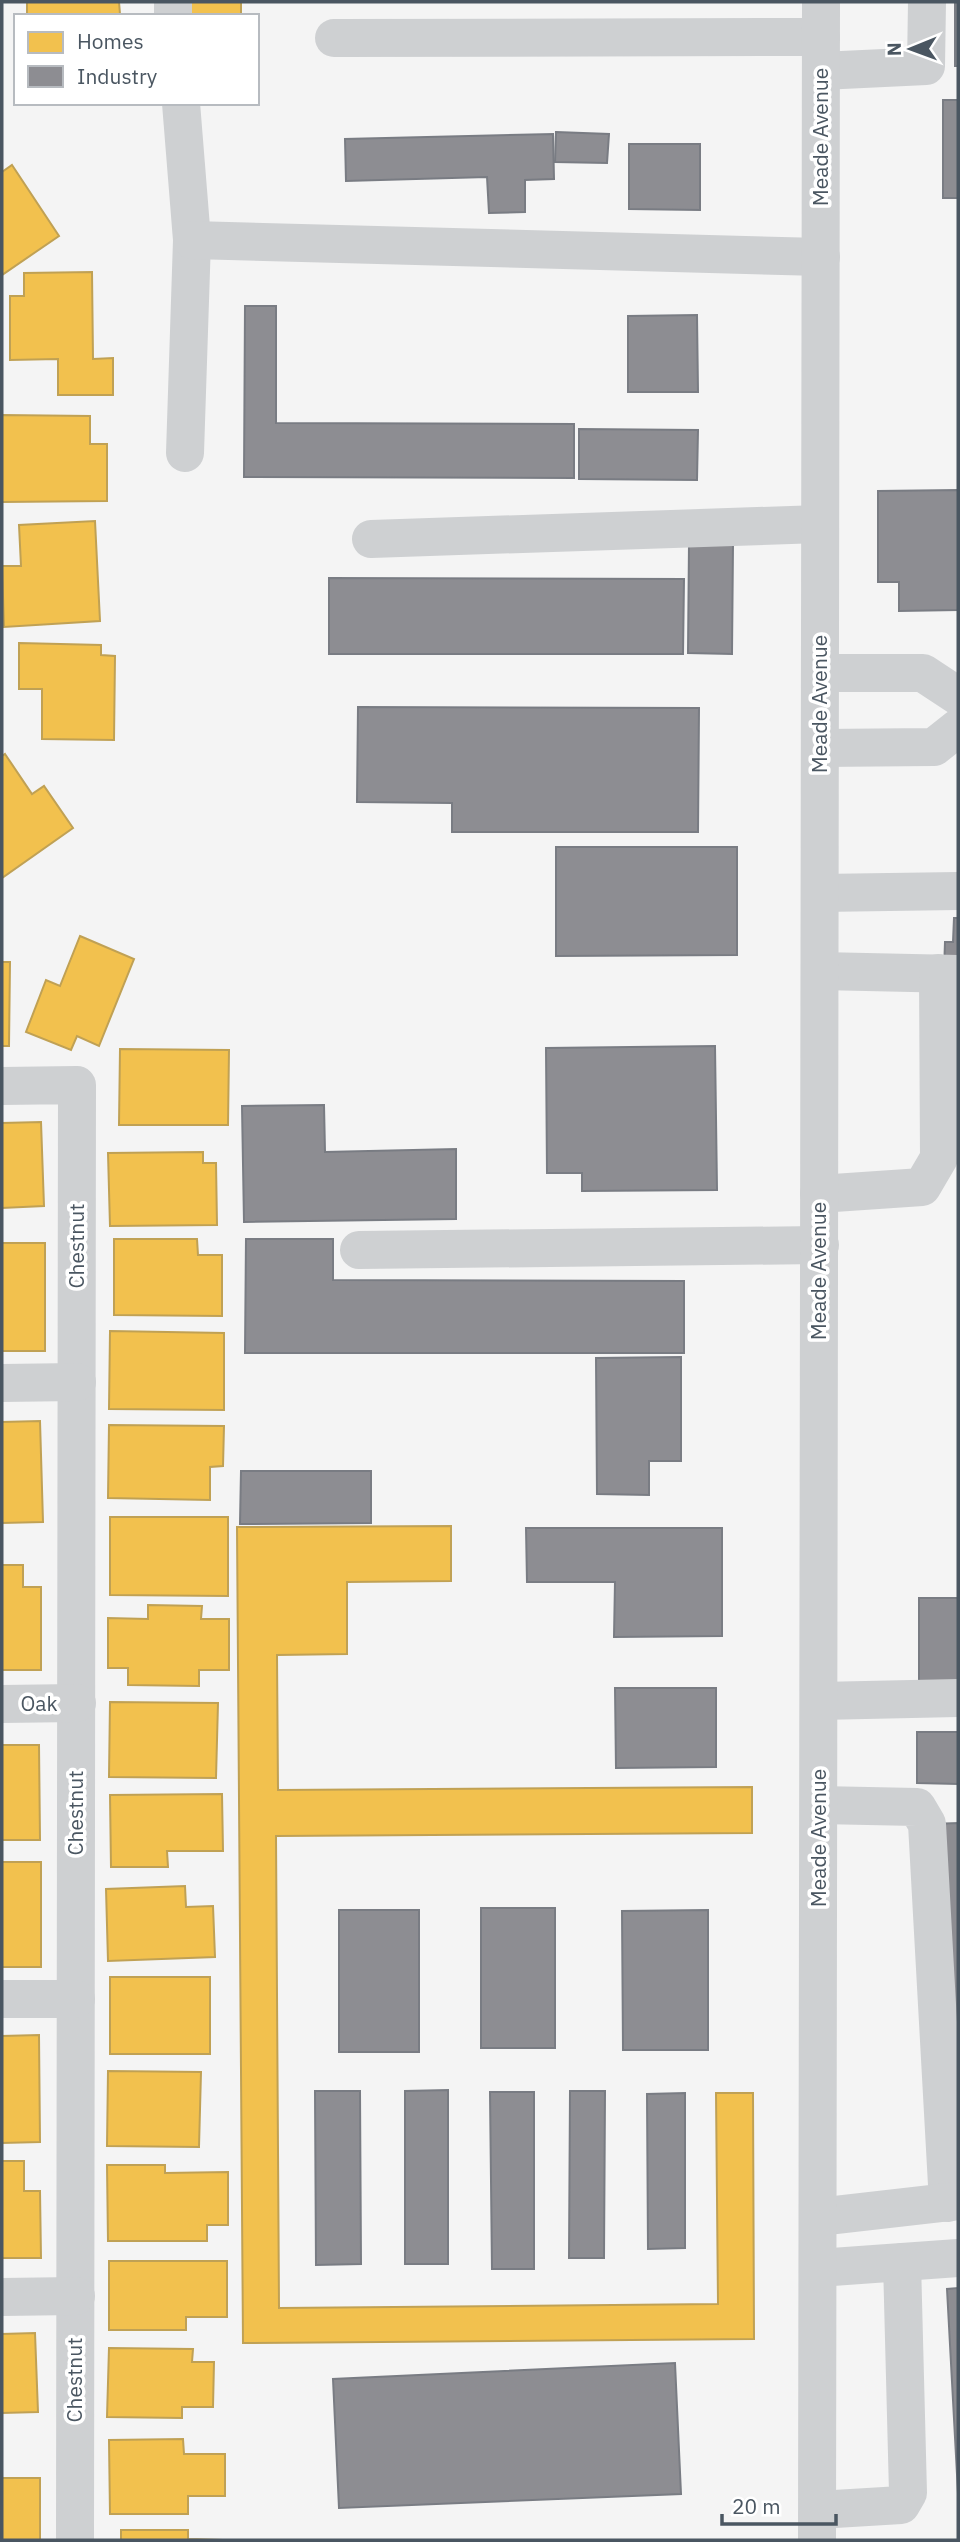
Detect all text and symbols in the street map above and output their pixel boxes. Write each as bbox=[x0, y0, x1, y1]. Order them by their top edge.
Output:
legend bbox=[14, 14, 259, 105]
north arrow bbox=[876, 14, 946, 84]
text: Homes bbox=[77, 27, 144, 55]
text: N bbox=[882, 42, 906, 56]
text: Industry bbox=[77, 62, 158, 90]
street label: Meade Avenue bbox=[806, 68, 834, 206]
street label: Meade Avenue bbox=[805, 635, 833, 773]
street label: Meade Avenue bbox=[804, 1202, 832, 1340]
street label: Chestnut bbox=[62, 1203, 90, 1289]
street label: Oak bbox=[20, 1689, 58, 1717]
street label: Meade Avenue bbox=[804, 1769, 832, 1907]
street label: Chestnut bbox=[61, 1770, 89, 1856]
street label: Chestnut bbox=[60, 2337, 88, 2423]
scale bar bbox=[722, 2482, 836, 2526]
text: 20 m bbox=[732, 2492, 781, 2520]

